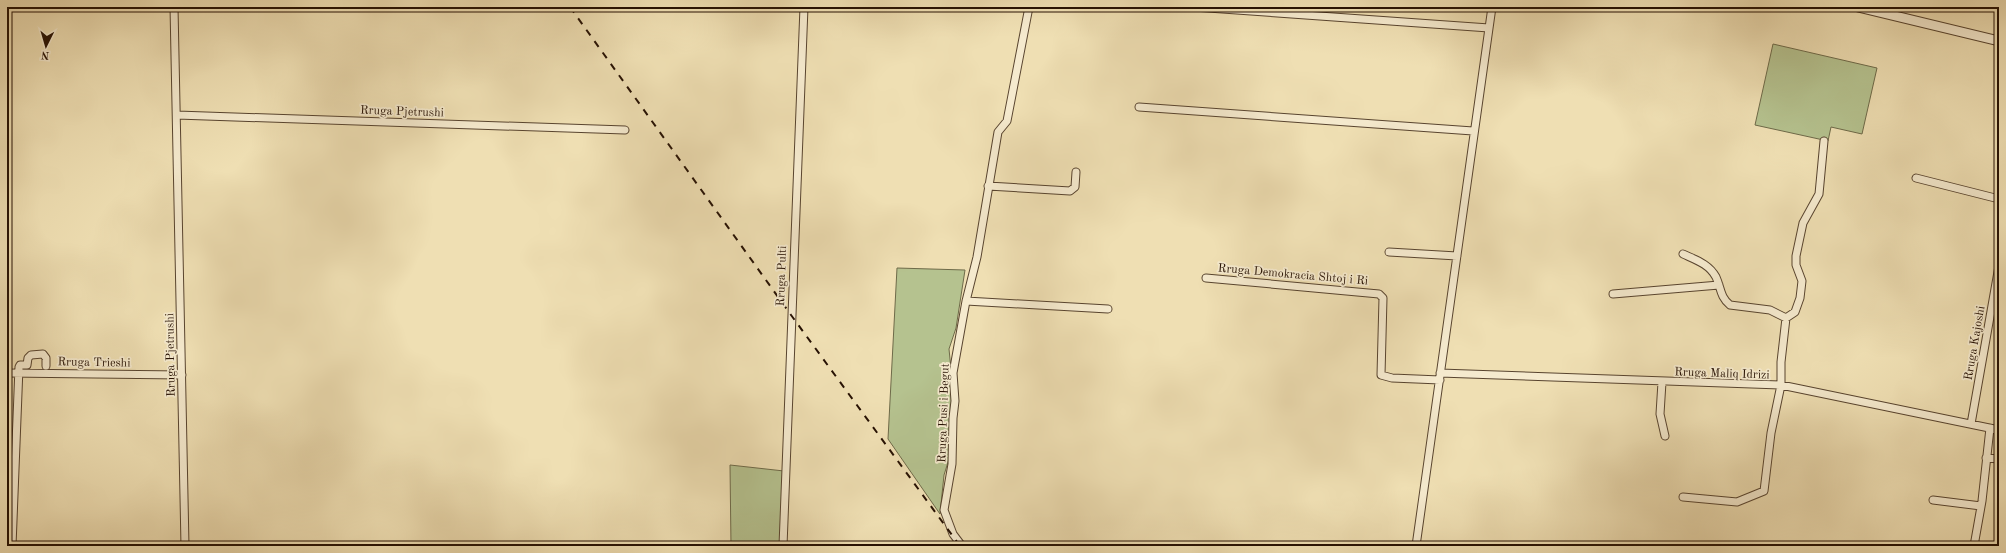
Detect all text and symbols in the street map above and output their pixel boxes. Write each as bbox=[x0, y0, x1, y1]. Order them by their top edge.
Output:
north arrow bbox=[26, 26, 66, 66]
text: N bbox=[40, 49, 50, 60]
street label: Rruga Pjetrushi bbox=[360, 105, 444, 119]
street label: Rruga Pulti bbox=[775, 245, 789, 307]
street label: Rruga Demokracia Shtoj i Ri bbox=[1217, 262, 1368, 288]
street label: Rruga Kajoshi bbox=[1963, 305, 1987, 381]
street label: Rruga Pjetrushi bbox=[164, 313, 178, 397]
street label: Rruga Trieshi bbox=[57, 356, 131, 370]
street label: Rruga Pusi i Begut bbox=[936, 363, 952, 463]
street label: Rruga Maliq Idrizi bbox=[1674, 366, 1770, 382]

